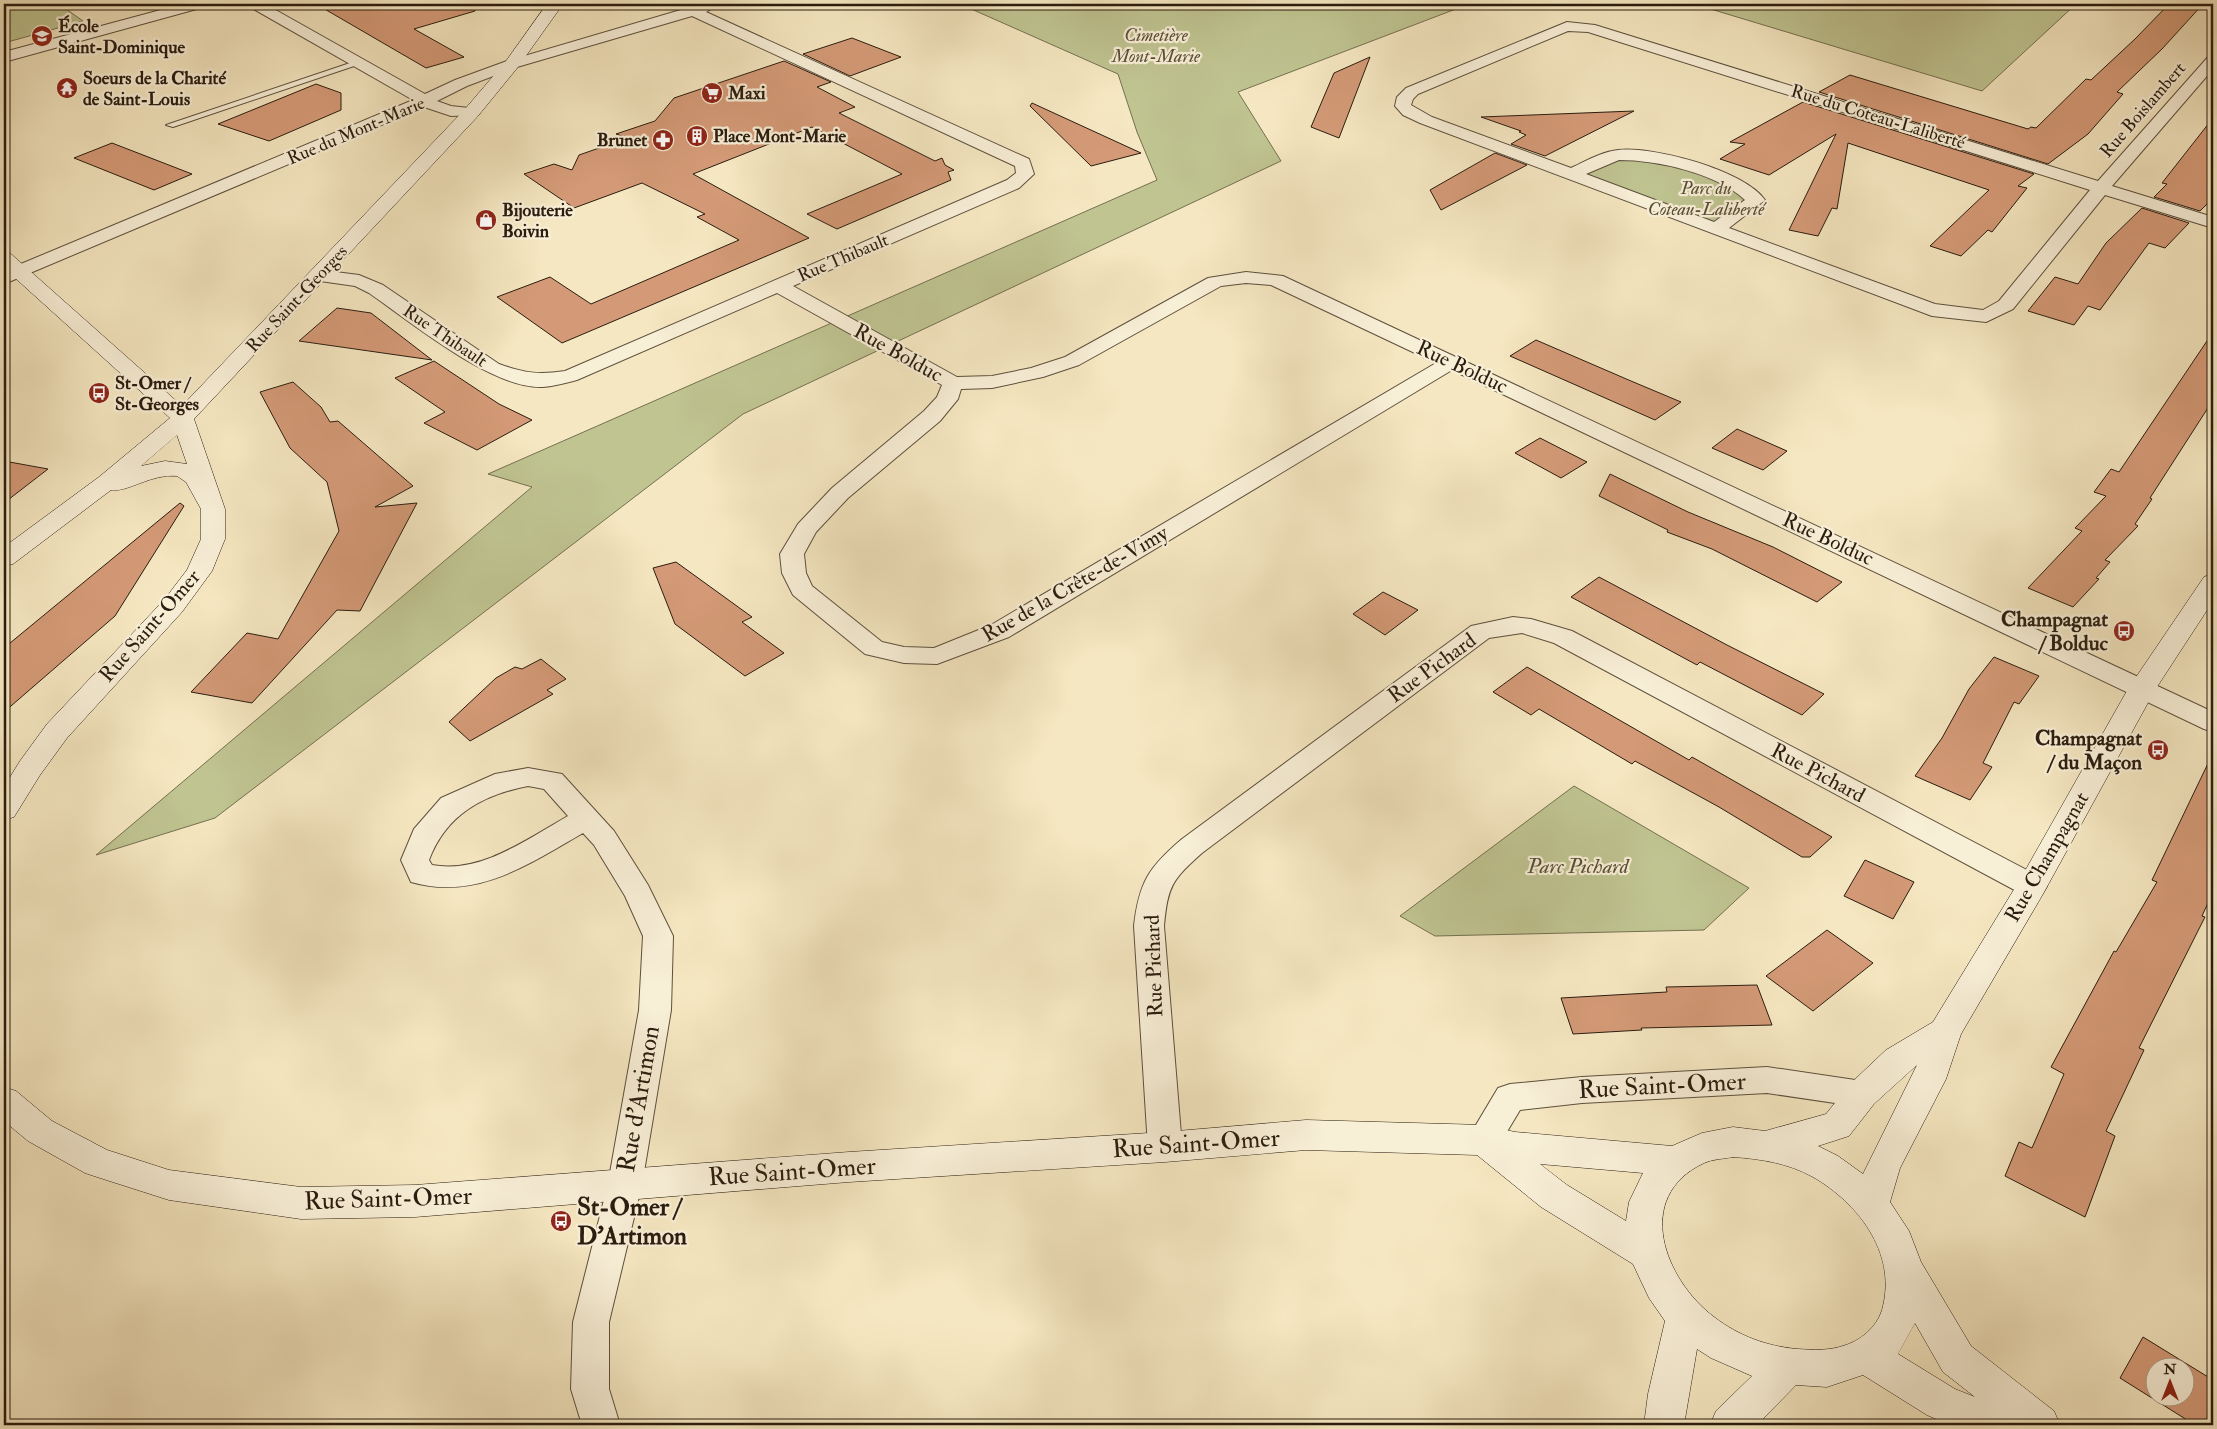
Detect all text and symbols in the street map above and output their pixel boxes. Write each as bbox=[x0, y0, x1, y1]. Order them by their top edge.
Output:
place label: École Saint-Dominique bbox=[58, 14, 186, 59]
school or university icon: École Saint-Dominique bbox=[30, 24, 54, 48]
park label: Cimetière Mont-Marie bbox=[1111, 24, 1201, 68]
street label: Rue Boislambert bbox=[2095, 57, 2191, 163]
place label: Soeurs de la Charité de Saint-Louis bbox=[83, 67, 226, 111]
temple icon: Soeurs de la Charité de Saint-Louis bbox=[55, 76, 79, 100]
street label: Rue du Coteau-Laliberté bbox=[1788, 80, 1968, 155]
supermarket icon: Maxi bbox=[700, 81, 724, 105]
place label: Maxi bbox=[727, 82, 766, 105]
street label: Rue du Mont-Marie bbox=[284, 91, 429, 170]
building icon: Place Mont-Marie bbox=[685, 124, 709, 148]
place label: Place Mont-Marie bbox=[713, 125, 847, 148]
pharmacy icon: Brunet bbox=[651, 128, 675, 152]
place label: Brunet bbox=[597, 129, 647, 152]
park label: Parc du Coteau-Laliberté bbox=[1648, 177, 1767, 221]
place label: Bijouterie Boivin bbox=[502, 199, 573, 243]
shop icon: Bijouterie Boivin bbox=[474, 208, 498, 232]
street label: Rue Thibault bbox=[794, 228, 892, 287]
street label: Rue Saint-Georges bbox=[241, 240, 353, 358]
street label: Rue Thibault bbox=[398, 299, 492, 373]
street label: Rue Bolduc bbox=[849, 318, 948, 389]
street label: Rue Bolduc bbox=[1412, 334, 1512, 400]
place label: St-Omer / St-Georges bbox=[115, 372, 199, 416]
bus stop icon: St-Omer / St-Georges bbox=[87, 381, 111, 405]
street label: Rue Bolduc bbox=[1778, 506, 1878, 572]
street label: Rue de la Crête-de-Vimy bbox=[977, 519, 1174, 648]
street label: Rue Saint-Omer bbox=[94, 564, 207, 688]
place label: Champagnat / Bolduc bbox=[2001, 606, 2109, 657]
bus stop icon: Champagnat / Bolduc bbox=[2112, 619, 2136, 643]
street label: Rue Pichard bbox=[1383, 627, 1482, 709]
place label: Champagnat / du Maçon bbox=[2035, 725, 2142, 776]
street label: Rue Pichard bbox=[1766, 737, 1870, 809]
bus stop icon: Champagnat / du Maçon bbox=[2146, 738, 2170, 762]
street label: Rue Champagnat bbox=[1999, 787, 2095, 927]
park label: Parc Pichard bbox=[1526, 853, 1630, 880]
street label: Rue Pichard bbox=[1139, 914, 1169, 1018]
street label: Rue d'Artimon bbox=[611, 1023, 667, 1175]
street label: Rue Saint-Omer bbox=[1577, 1066, 1747, 1106]
street label: Rue Saint-Omer bbox=[1111, 1123, 1282, 1165]
street label: Rue Saint-Omer bbox=[707, 1151, 878, 1193]
street label: Rue Saint-Omer bbox=[304, 1181, 473, 1217]
place label: St-Omer / D'Artimon bbox=[577, 1192, 687, 1252]
bus stop icon: St-Omer / D'Artimon bbox=[549, 1209, 573, 1233]
north arrow bbox=[2144, 1356, 2194, 1406]
text: N bbox=[2163, 1361, 2177, 1378]

